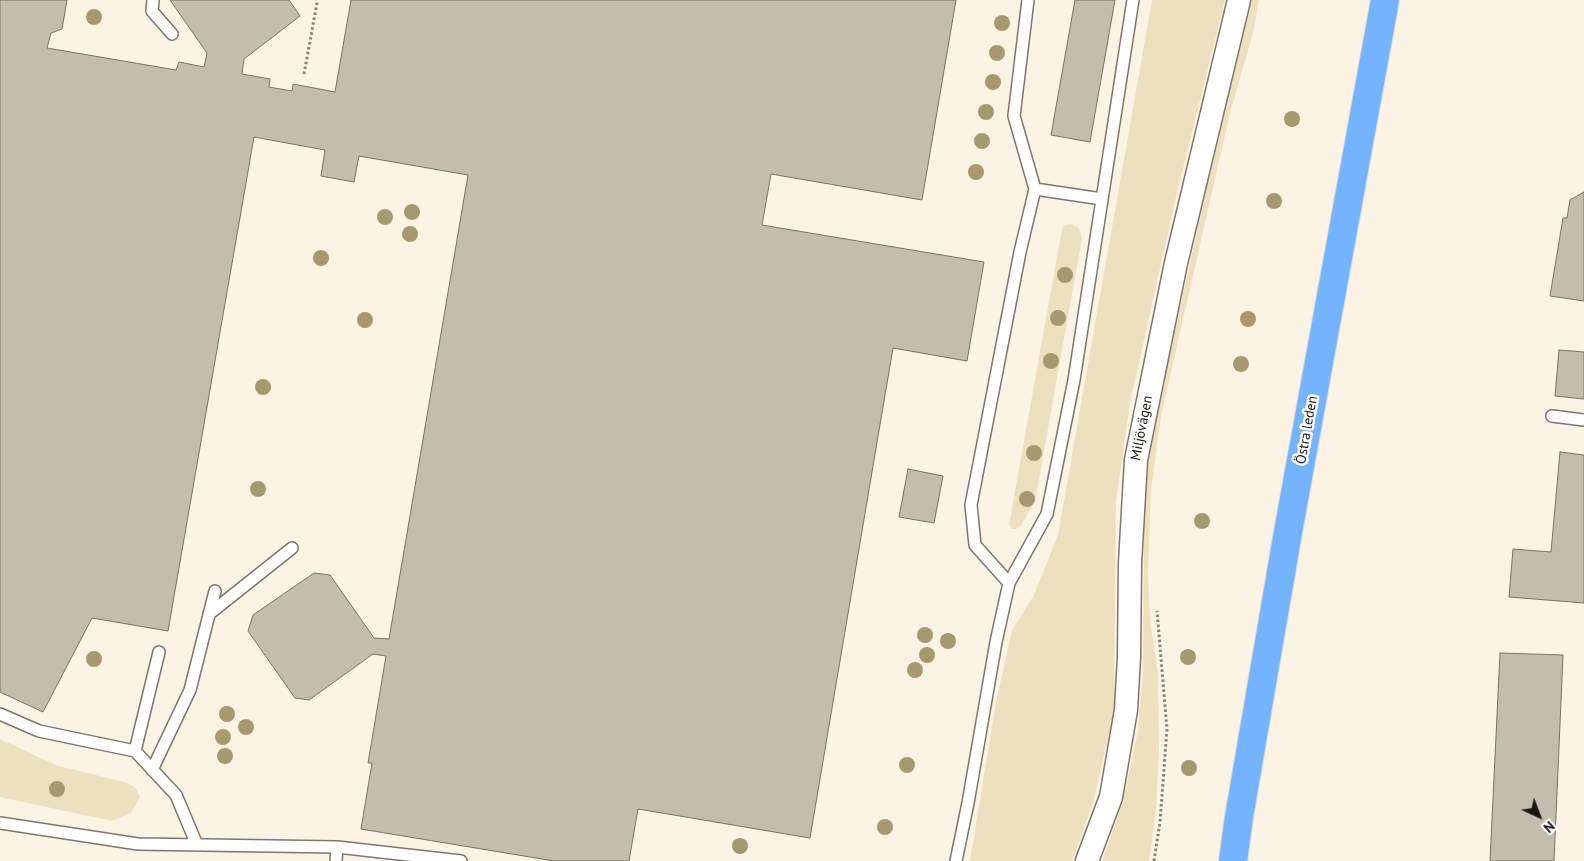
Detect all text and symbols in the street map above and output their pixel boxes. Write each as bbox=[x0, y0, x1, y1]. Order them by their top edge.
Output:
street label: Miljövägen bbox=[1127, 394, 1157, 462]
street label: Östra leden bbox=[1293, 394, 1321, 466]
north arrow bbox=[1514, 791, 1564, 841]
text: N bbox=[1540, 817, 1559, 837]

